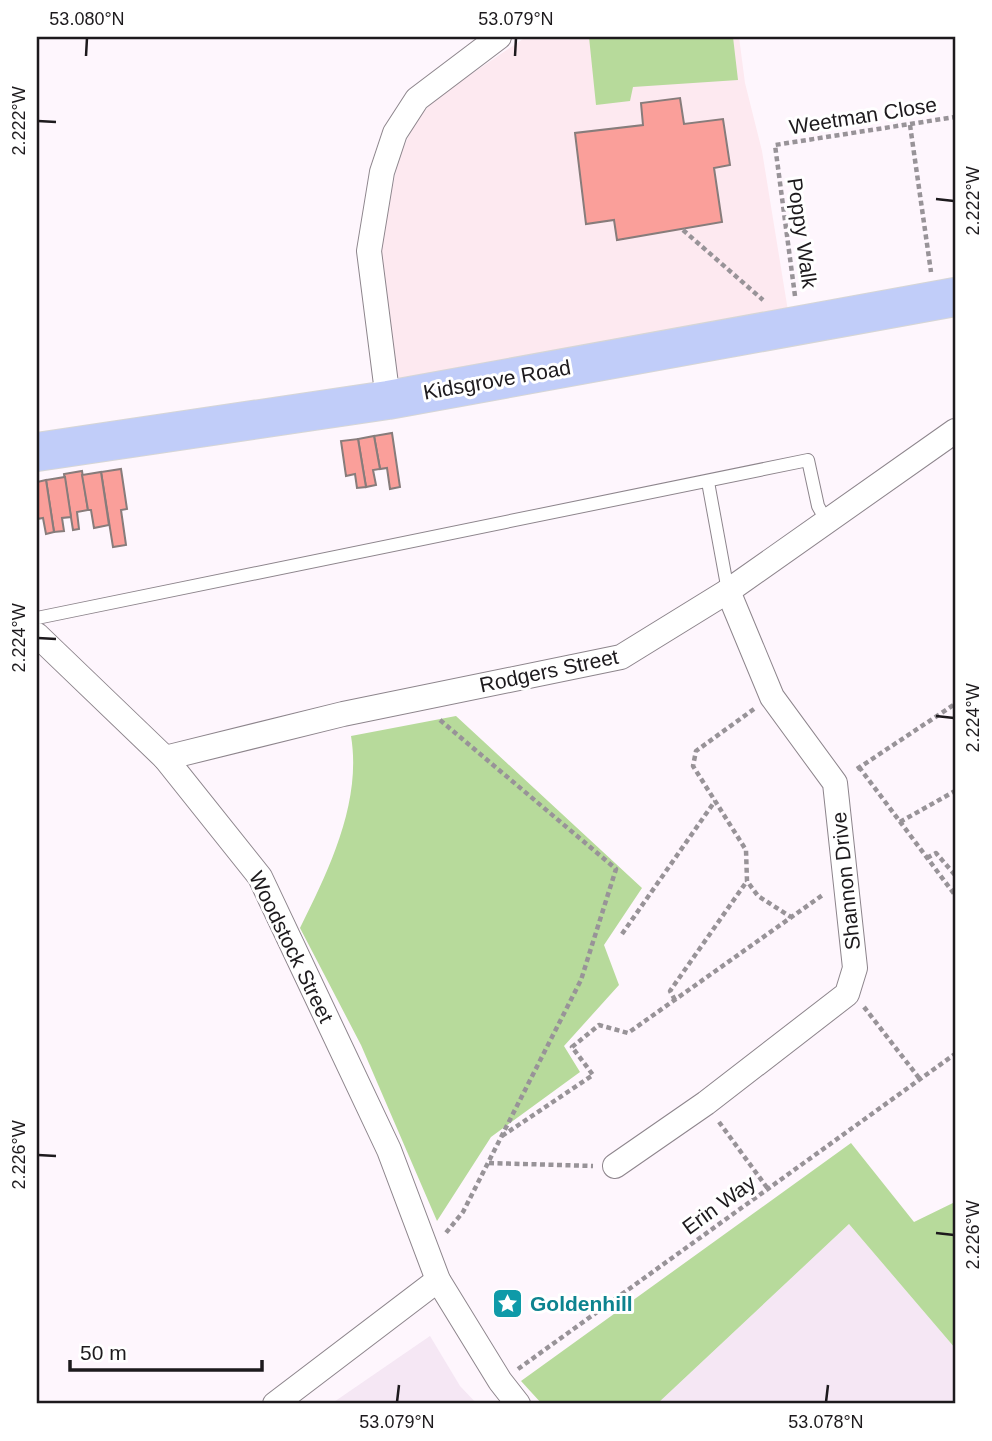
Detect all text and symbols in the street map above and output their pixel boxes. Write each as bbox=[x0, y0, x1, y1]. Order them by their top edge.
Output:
text: 53.080°N bbox=[49, 9, 125, 29]
text: 53.079°N bbox=[478, 9, 554, 29]
text: 2.222°W bbox=[9, 86, 29, 156]
street label: Weetman Close bbox=[788, 92, 938, 139]
text: 2.222°W bbox=[963, 166, 983, 236]
street label: Poppy Walk bbox=[783, 176, 822, 290]
street label: Kidsgrove Road bbox=[421, 355, 572, 404]
text: 2.224°W bbox=[9, 603, 29, 673]
street label: Rodgers Street bbox=[477, 645, 621, 696]
text: 2.224°W bbox=[963, 683, 983, 753]
street label: Shannon Drive bbox=[827, 811, 864, 951]
street label: Woodstock Street bbox=[245, 867, 338, 1026]
text: 2.226°W bbox=[9, 1120, 29, 1190]
street label: Erin Way bbox=[678, 1170, 760, 1239]
text: 2.226°W bbox=[963, 1200, 983, 1270]
place icon: Goldenhill bbox=[490, 1287, 524, 1321]
place label: Goldenhill bbox=[530, 1292, 633, 1315]
scale bar bbox=[70, 1329, 262, 1373]
text: 50 m bbox=[80, 1341, 127, 1364]
text: 53.079°N bbox=[359, 1412, 435, 1432]
text: 53.078°N bbox=[788, 1412, 864, 1432]

